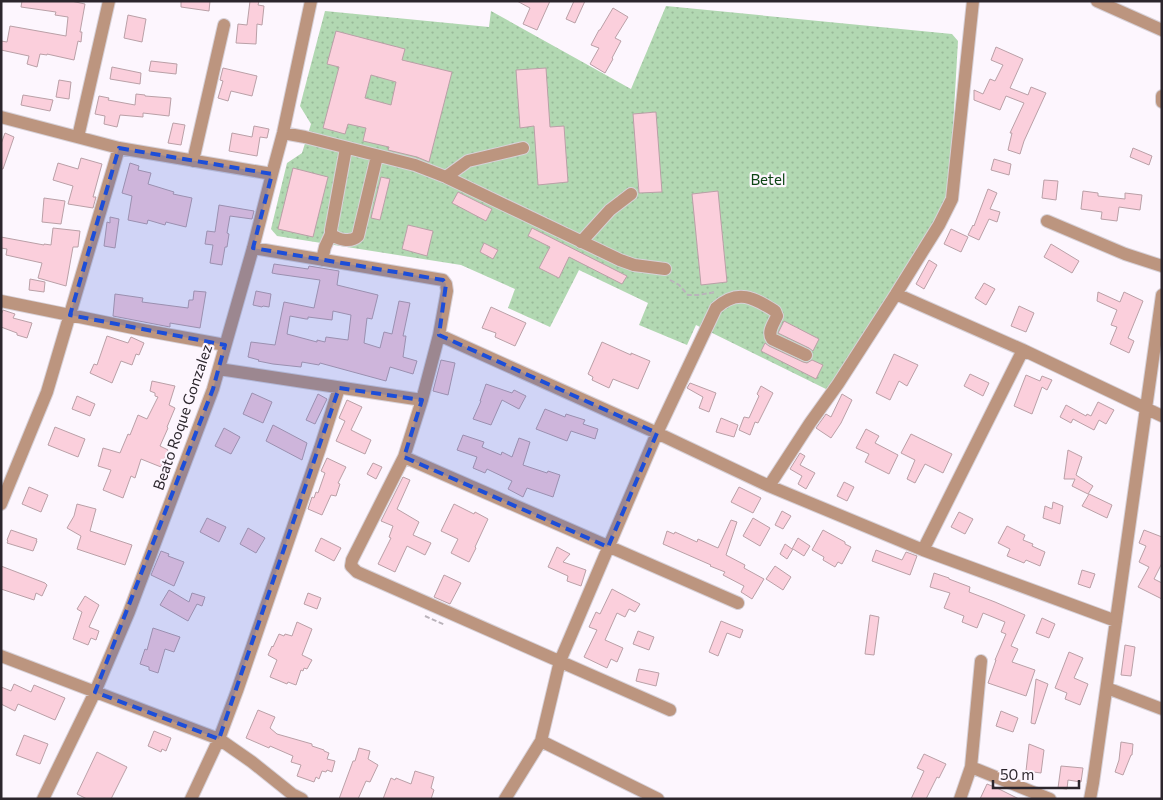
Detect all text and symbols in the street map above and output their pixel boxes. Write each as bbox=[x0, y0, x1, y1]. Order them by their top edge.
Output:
park label: Betel bbox=[750, 170, 786, 188]
street label: Beato Roque Gonzalez bbox=[149, 342, 215, 492]
scale bar bbox=[993, 758, 1079, 790]
text: 50 m bbox=[1000, 765, 1034, 783]

